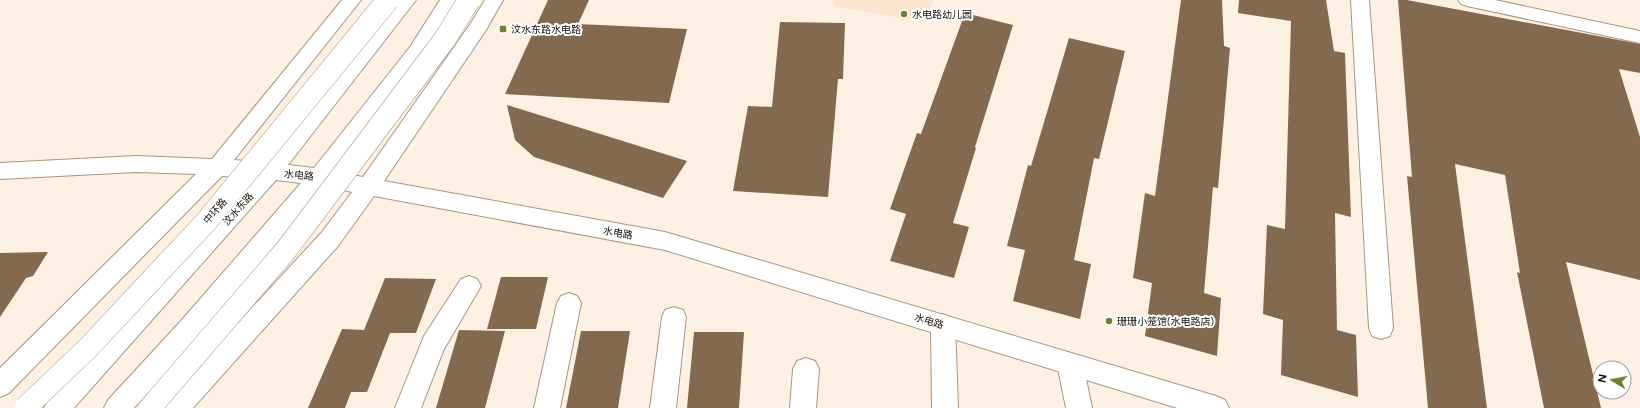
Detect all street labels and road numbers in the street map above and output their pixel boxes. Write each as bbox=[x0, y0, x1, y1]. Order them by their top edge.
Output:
street label: 水电路 bbox=[283, 167, 315, 183]
street label: 汶水东路 bbox=[220, 190, 256, 228]
street label: 中环路 bbox=[200, 195, 230, 227]
street label: 水电路 bbox=[602, 224, 634, 242]
street label: 水电路 bbox=[913, 310, 945, 332]

